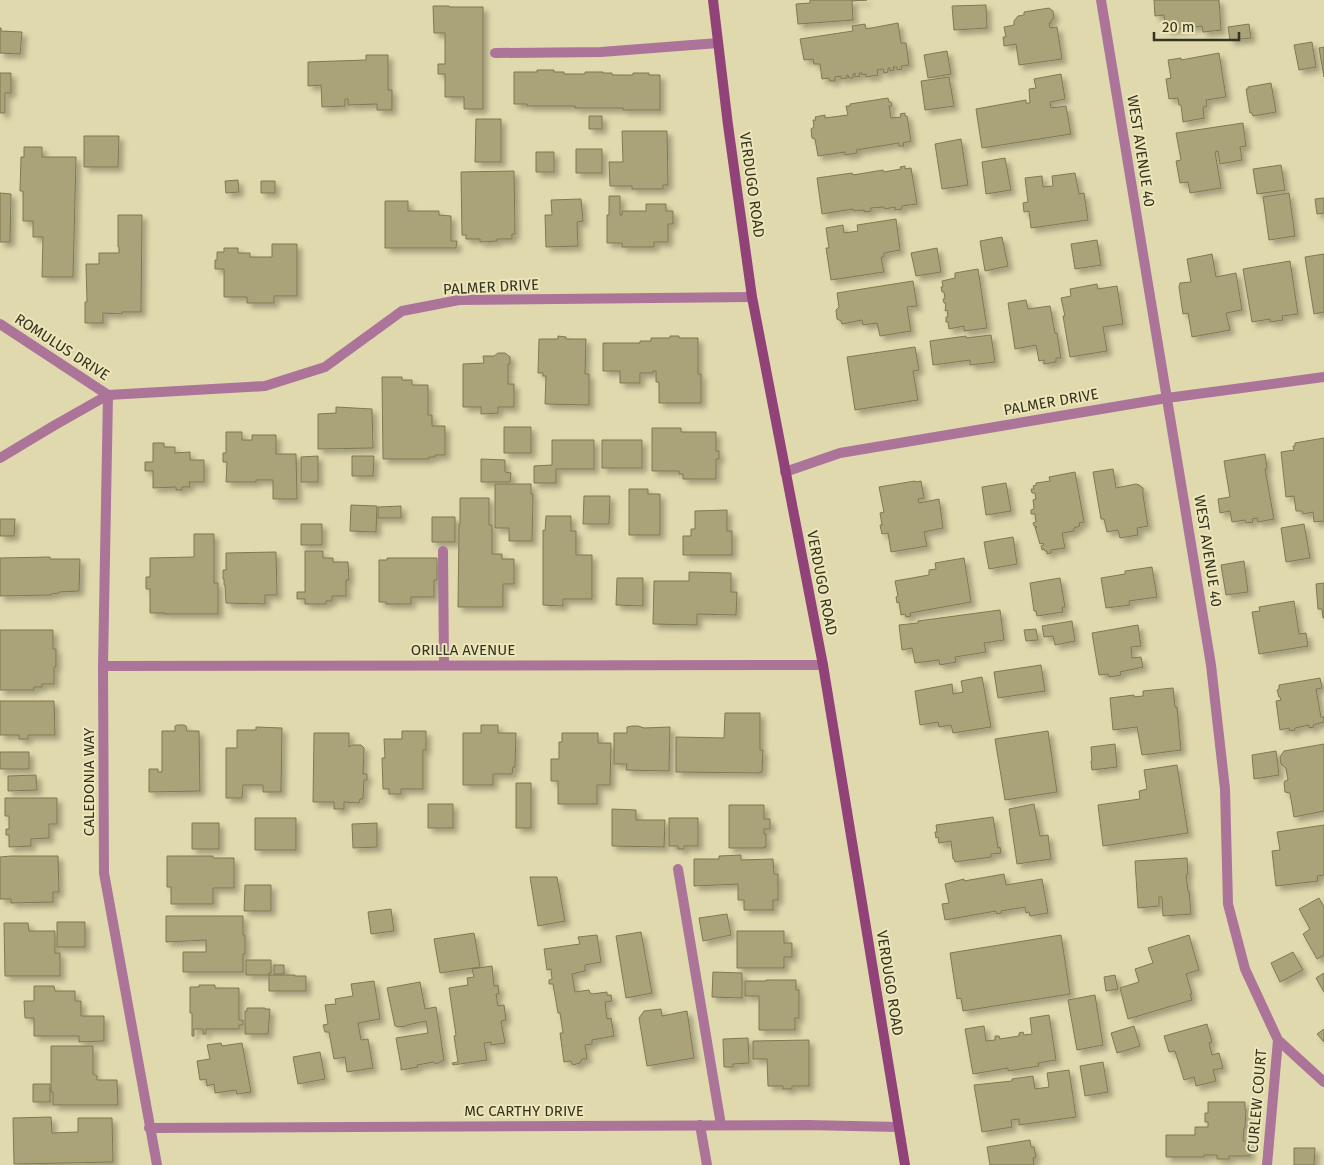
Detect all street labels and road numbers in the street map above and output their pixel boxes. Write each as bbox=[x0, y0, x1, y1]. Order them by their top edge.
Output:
street label: WEST AVENUE 40 bbox=[1123, 94, 1159, 208]
street label: VERDUGO ROAD bbox=[736, 131, 768, 239]
street label: PALMER DRIVE bbox=[443, 275, 539, 299]
street label: ROMULUS DRIVE bbox=[11, 310, 113, 384]
street label: PALMER DRIVE bbox=[1002, 385, 1100, 419]
street label: WEST AVENUE 40 bbox=[1190, 494, 1226, 608]
street label: VERDUGO ROAD bbox=[803, 529, 841, 637]
street label: ORILLA AVENUE bbox=[411, 641, 515, 659]
street label: CALEDONIA WAY bbox=[80, 727, 98, 836]
street label: VERDUGO ROAD bbox=[873, 929, 907, 1037]
street label: CURLEW COURT bbox=[1243, 1048, 1271, 1154]
street label: MC CARTHY DRIVE bbox=[464, 1102, 584, 1120]

